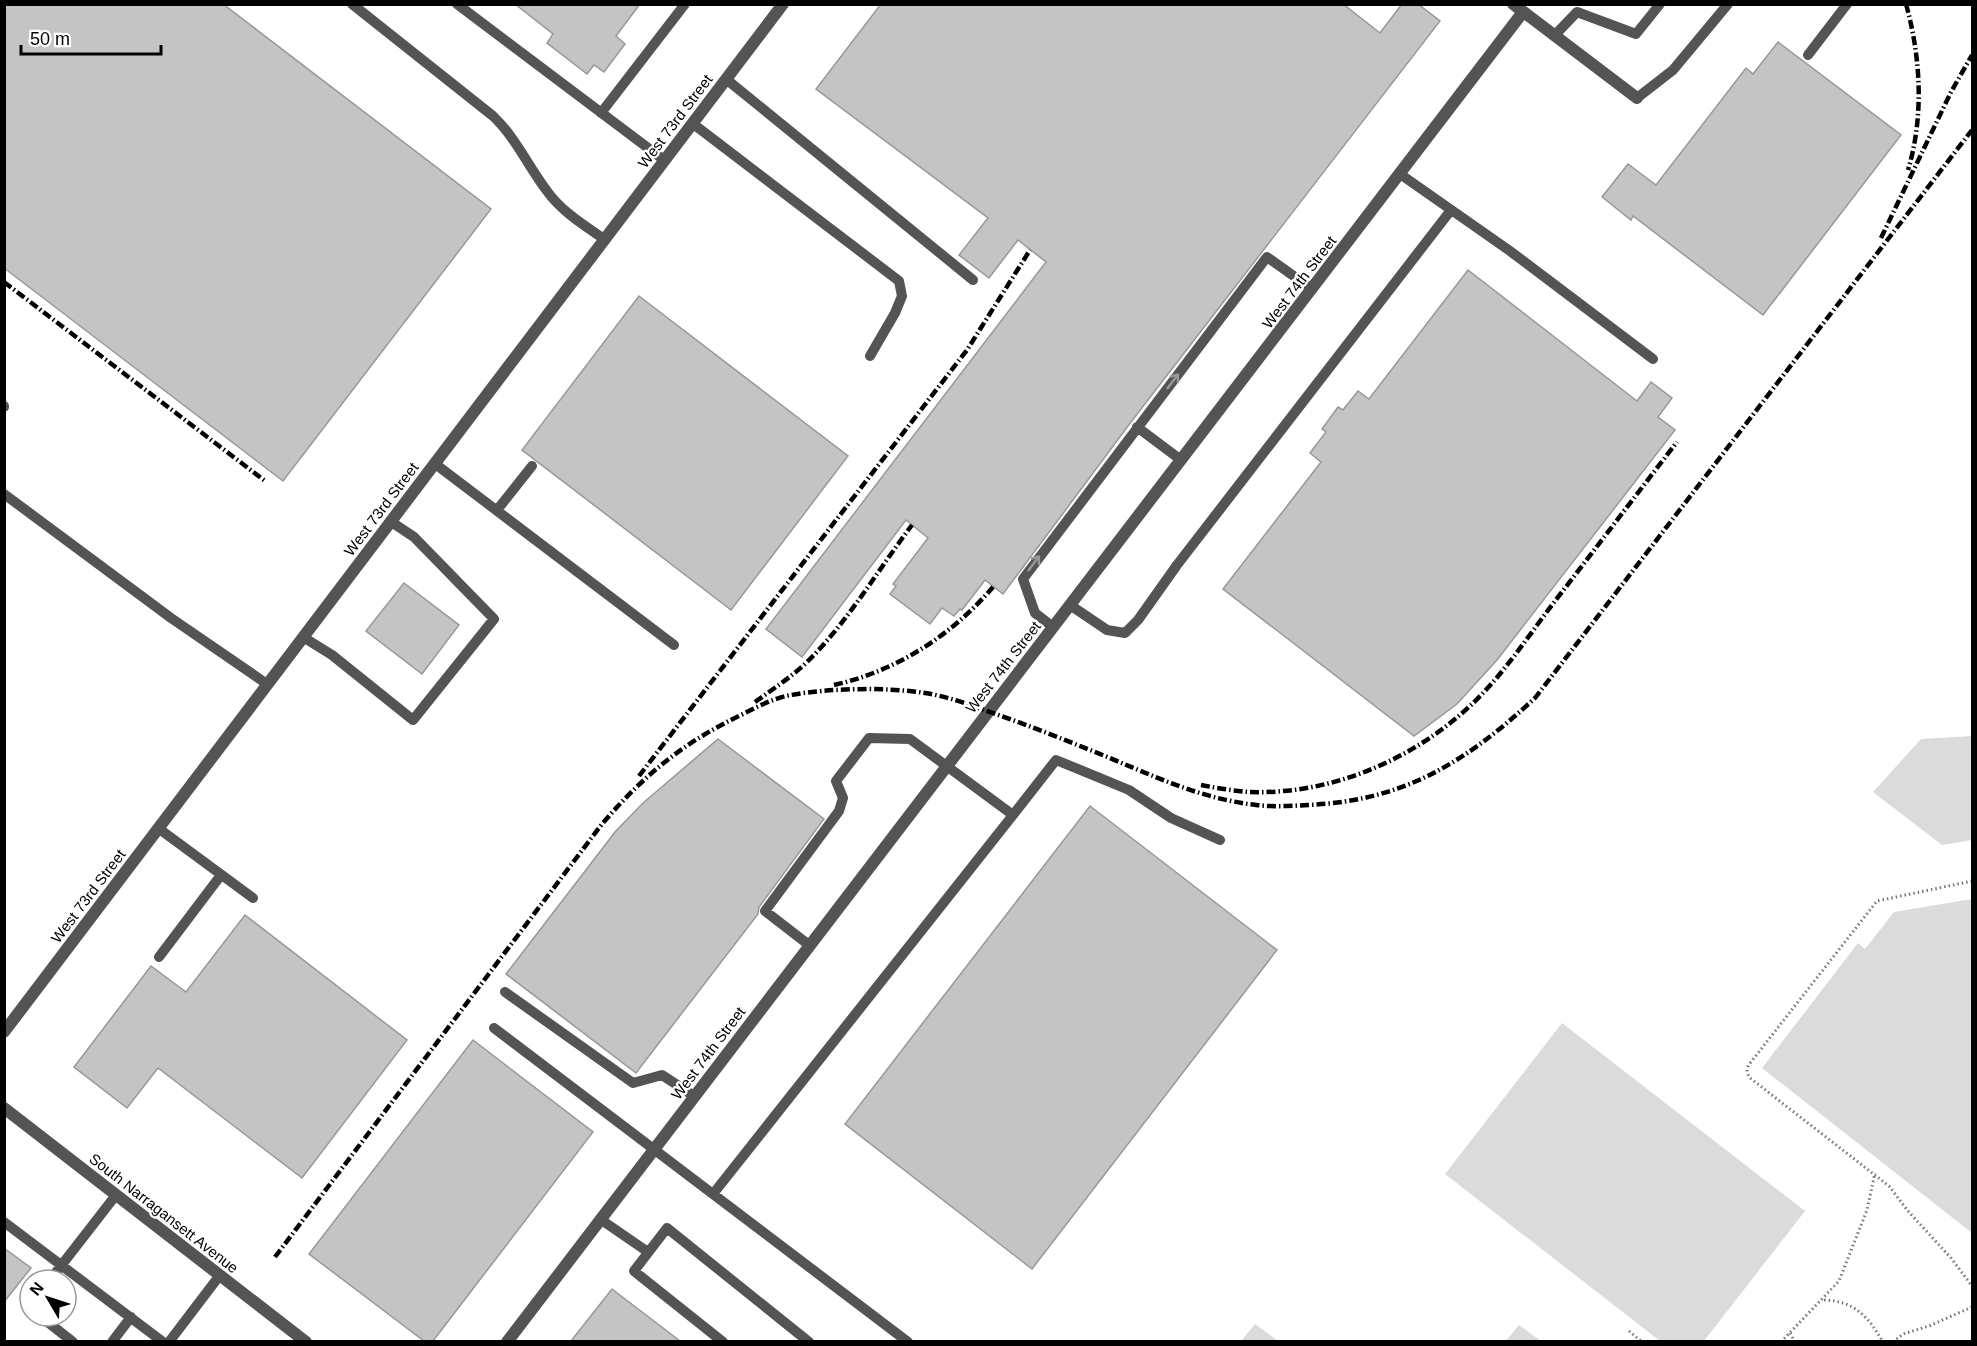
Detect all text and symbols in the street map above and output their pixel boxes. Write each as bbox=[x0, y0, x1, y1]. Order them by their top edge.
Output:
scale bar bbox=[21, 18, 160, 56]
text: 50 m bbox=[30, 29, 70, 49]
street label: West 73rd Street bbox=[634, 70, 716, 171]
street label: West 74th Street bbox=[1259, 232, 1340, 332]
one-way arrow bbox=[1166, 373, 1179, 389]
street label: West 73rd Street bbox=[340, 458, 422, 559]
one-way arrow bbox=[1028, 555, 1041, 571]
street label: West 74th Street bbox=[962, 617, 1045, 716]
street label: West 73rd Street bbox=[47, 845, 129, 946]
street label: West 74th Street bbox=[668, 1003, 749, 1103]
street label: South Narragansett Avenue bbox=[86, 1150, 242, 1276]
north arrow bbox=[18, 1268, 78, 1328]
text: N bbox=[26, 1279, 47, 1299]

